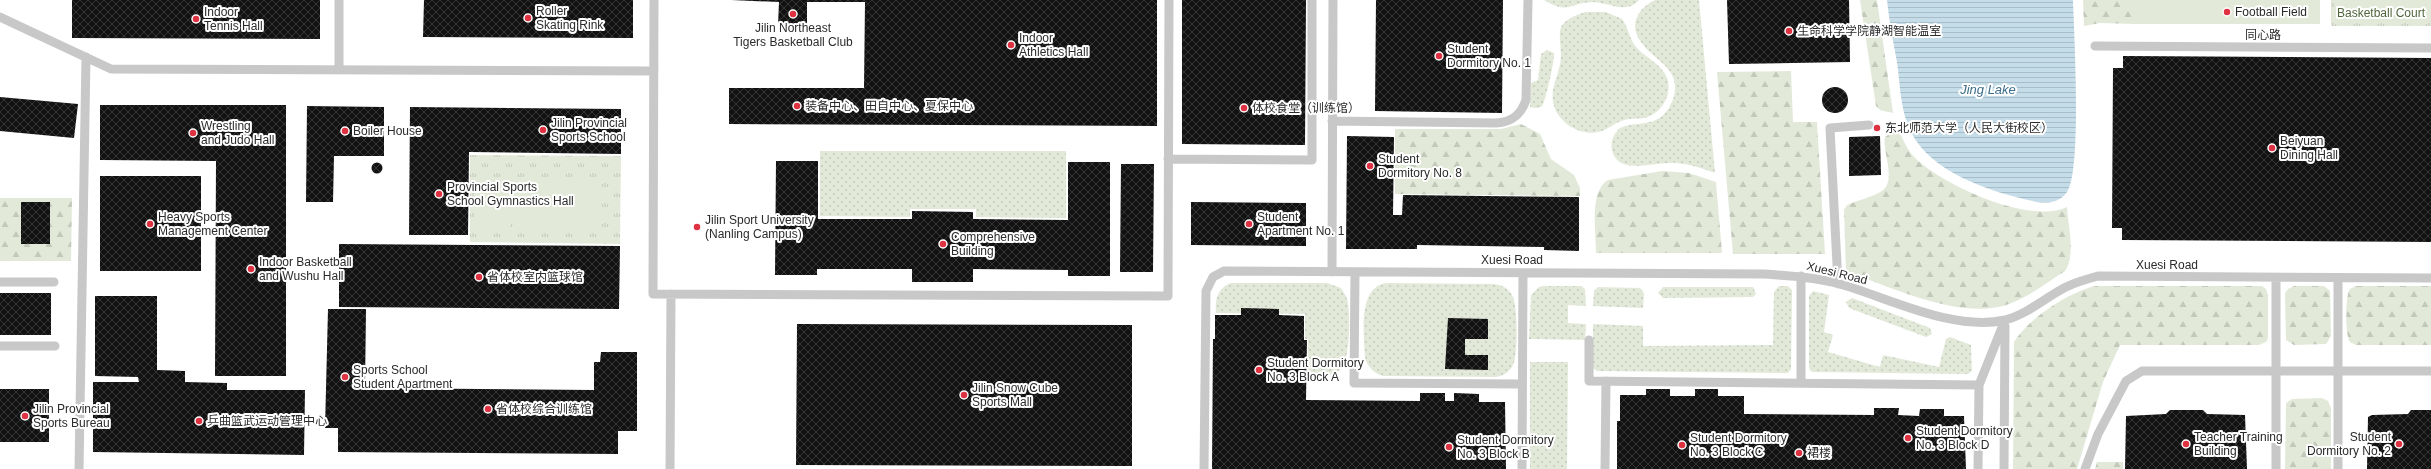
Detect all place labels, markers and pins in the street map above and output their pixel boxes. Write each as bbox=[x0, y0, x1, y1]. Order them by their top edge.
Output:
place label: Roller Skating Rink bbox=[536, 4, 604, 32]
place label: Indoor Tennis Hall bbox=[204, 5, 263, 33]
place label: Football Field bbox=[2235, 5, 2307, 19]
marker: Football Field bbox=[2222, 7, 2232, 17]
marker: Jilin Northeast Tigers Basketball Club bbox=[788, 9, 798, 19]
marker: Roller Skating Rink bbox=[523, 13, 533, 23]
marker: Indoor Tennis Hall bbox=[191, 14, 201, 24]
place label: Jilin Northeast Tigers Basketball Club bbox=[733, 21, 853, 49]
place label: 生命科学学院静湖智能温室 bbox=[1797, 24, 1941, 38]
marker: 生命科学学院静湖智能温室 bbox=[1784, 26, 1794, 36]
place label: Indoor Athletics Hall bbox=[1019, 31, 1088, 59]
marker: Indoor Athletics Hall bbox=[1006, 40, 1016, 50]
place label: Student Dormitory No. 1 bbox=[1447, 42, 1531, 70]
marker: Student Dormitory No. 1 bbox=[1434, 51, 1444, 61]
place label: 装备中心、田自中心、夏保中心 bbox=[805, 99, 973, 113]
marker: 装备中心、田自中心、夏保中心 bbox=[792, 101, 802, 111]
place label: 体校食堂（训练馆） bbox=[1252, 101, 1360, 115]
marker: 体校食堂（训练馆） bbox=[1239, 103, 1249, 113]
place label: Jilin Provincial Sports School bbox=[551, 116, 627, 144]
place label: Wrestling and Judo Hall bbox=[201, 119, 274, 147]
place label: 东北师范大学（人民大街校区） bbox=[1885, 121, 2053, 135]
marker: 东北师范大学（人民大街校区） bbox=[1872, 123, 1882, 133]
place label: Boiler House bbox=[353, 124, 422, 138]
marker: Jilin Provincial Sports School bbox=[538, 125, 548, 135]
marker: Boiler House bbox=[340, 126, 350, 136]
marker: Wrestling and Judo Hall bbox=[188, 128, 198, 138]
place label: Beiyuan Dining Hall bbox=[2280, 134, 2338, 162]
marker: Beiyuan Dining Hall bbox=[2267, 143, 2277, 153]
place label: Student Dormitory No. 8 bbox=[1378, 152, 1462, 180]
marker: Student Dormitory No. 8 bbox=[1365, 161, 1375, 171]
place label: Provincial Sports School Gymnastics Hall bbox=[447, 180, 574, 208]
marker: Provincial Sports School Gymnastics Hall bbox=[434, 189, 444, 199]
place label: Heavy Sports Management Center bbox=[158, 210, 267, 238]
place label: Student Apartment No. 1 bbox=[1257, 210, 1345, 238]
place label: Jilin Sport University (Nanling Campus) bbox=[705, 213, 814, 241]
marker: Heavy Sports Management Center bbox=[145, 219, 155, 229]
marker: Student Apartment No. 1 bbox=[1244, 219, 1254, 229]
marker: Jilin Sport University (Nanling Campus) bbox=[692, 222, 702, 232]
place label: Comprehensive Building bbox=[951, 230, 1035, 258]
marker: Comprehensive Building bbox=[938, 239, 948, 249]
place label: Indoor Basketball and Wushu Hall bbox=[259, 255, 352, 283]
marker: Indoor Basketball and Wushu Hall bbox=[246, 264, 256, 274]
place label: 省体校室内篮球馆 bbox=[487, 270, 583, 284]
marker: 省体校室内篮球馆 bbox=[474, 272, 484, 282]
place label: Student Dormitory No. 3 Block A bbox=[1267, 356, 1364, 384]
place label: Sports School Student Apartment bbox=[353, 363, 453, 391]
marker: Student Dormitory No. 3 Block A bbox=[1254, 365, 1264, 375]
marker: Sports School Student Apartment bbox=[340, 372, 350, 382]
place label: Jilin Snow Cube Sports Mall bbox=[972, 381, 1058, 409]
marker: Jilin Snow Cube Sports Mall bbox=[959, 390, 969, 400]
place label: Jilin Provincial Sports Bureau bbox=[33, 402, 110, 430]
place label: 省体校综合训练馆 bbox=[496, 402, 592, 416]
marker: 省体校综合训练馆 bbox=[483, 404, 493, 414]
marker: Jilin Provincial Sports Bureau bbox=[20, 411, 30, 421]
place label: 乒曲篮武运动管理中心 bbox=[207, 414, 327, 428]
marker: 乒曲篮武运动管理中心 bbox=[194, 416, 204, 426]
place label: Student Dormitory No. 3 Block D bbox=[1916, 424, 2013, 452]
place label: Teacher Training Building bbox=[2194, 430, 2283, 458]
place label: Student Dormitory No. 2 bbox=[2307, 430, 2392, 458]
place label: Student Dormitory No. 3 Block C bbox=[1690, 431, 1787, 459]
place label: Student Dormitory No. 3 Block B bbox=[1457, 433, 1554, 461]
marker: Student Dormitory No. 3 Block D bbox=[1903, 433, 1913, 443]
marker: Teacher Training Building bbox=[2181, 439, 2191, 449]
marker: Student Dormitory No. 2 bbox=[2394, 439, 2404, 449]
marker: Student Dormitory No. 3 Block C bbox=[1677, 440, 1687, 450]
marker: Student Dormitory No. 3 Block B bbox=[1444, 442, 1454, 452]
place label: 裙楼 bbox=[1807, 446, 1831, 460]
marker: 裙楼 bbox=[1794, 448, 1804, 458]

